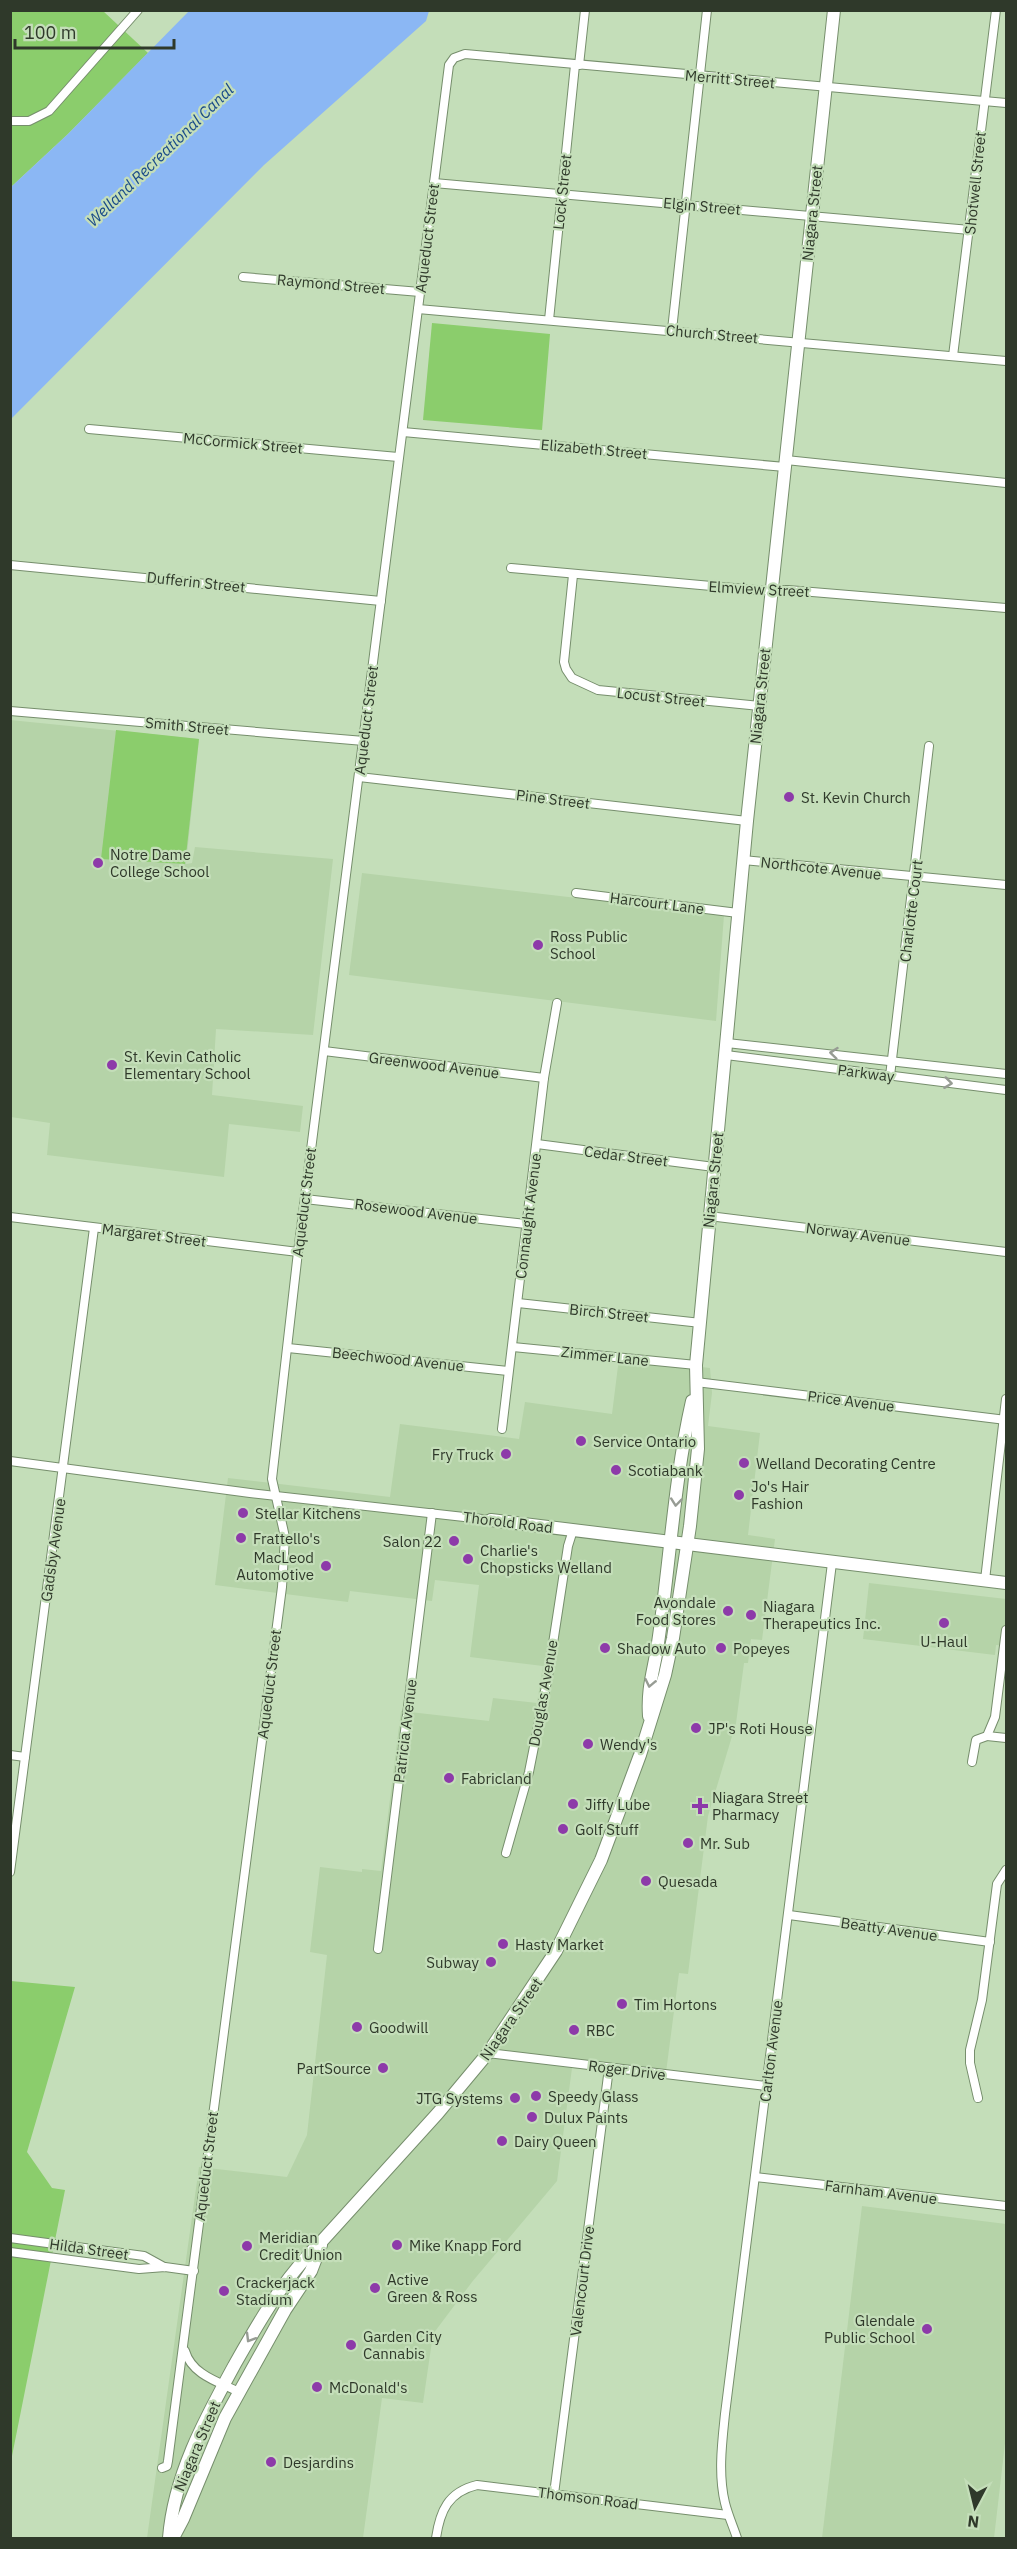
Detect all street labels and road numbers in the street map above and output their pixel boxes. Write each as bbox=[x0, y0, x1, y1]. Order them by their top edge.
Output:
street label: Merritt Street bbox=[684, 66, 776, 92]
street label: Shotwell Street bbox=[960, 131, 990, 235]
street label: Lock Street bbox=[549, 153, 575, 231]
street label: Niagara Street bbox=[798, 164, 826, 262]
street label: Aqueduct Street bbox=[411, 182, 443, 294]
street label: Elgin Street bbox=[662, 193, 742, 219]
street label: Raymond Street bbox=[276, 270, 386, 298]
street label: Church Street bbox=[665, 321, 759, 347]
street label: McCormick Street bbox=[182, 428, 304, 458]
street label: Elizabeth Street bbox=[540, 435, 648, 463]
street label: Dufferin Street bbox=[146, 567, 246, 597]
street label: Elmview Street bbox=[708, 577, 810, 601]
street label: Niagara Street bbox=[746, 647, 774, 745]
street label: Aqueduct Street bbox=[350, 664, 382, 776]
street label: Locust Street bbox=[616, 683, 706, 711]
street label: Smith Street bbox=[144, 713, 230, 739]
street label: Pine Street bbox=[515, 785, 591, 813]
street label: Northcote Avenue bbox=[760, 852, 882, 884]
street label: Charlotte Court bbox=[895, 859, 927, 963]
street label: Harcourt Lane bbox=[609, 888, 705, 918]
street label: Greenwood Avenue bbox=[368, 1048, 500, 1082]
street label: Parkway bbox=[836, 1060, 896, 1086]
street label: Niagara Street bbox=[699, 1131, 727, 1229]
street label: Cedar Street bbox=[583, 1141, 669, 1171]
street label: Aqueduct Street bbox=[288, 1146, 320, 1258]
street label: Connaught Avenue bbox=[511, 1152, 545, 1280]
street label: Rosewood Avenue bbox=[353, 1194, 479, 1228]
street label: Norway Avenue bbox=[805, 1218, 911, 1250]
street label: Margaret Street bbox=[101, 1219, 207, 1251]
street label: Birch Street bbox=[568, 1299, 650, 1327]
street label: Zimmer Lane bbox=[560, 1342, 650, 1370]
street label: Beechwood Avenue bbox=[331, 1343, 465, 1375]
street label: Price Avenue bbox=[806, 1386, 896, 1416]
street label: Gadsby Avenue bbox=[36, 1497, 70, 1603]
street label: Thorold Road bbox=[462, 1507, 554, 1537]
street label: Aqueduct Street bbox=[253, 1628, 285, 1740]
street label: Douglas Avenue bbox=[524, 1638, 562, 1748]
street label: Patricia Avenue bbox=[389, 1678, 421, 1784]
street label: Beatty Avenue bbox=[839, 1913, 939, 1945]
street label: Niagara Street bbox=[476, 1974, 546, 2064]
street label: Carlton Avenue bbox=[755, 1999, 787, 2103]
street label: Roger Drive bbox=[587, 2056, 667, 2084]
street label: Aqueduct Street bbox=[190, 2110, 222, 2222]
street label: Farnham Avenue bbox=[824, 2176, 938, 2208]
street label: Valencourt Drive bbox=[566, 2225, 598, 2337]
street label: Hilda Street bbox=[48, 2234, 130, 2264]
street label: Niagara Street bbox=[169, 2398, 225, 2494]
street label: Thomson Road bbox=[537, 2482, 639, 2514]

